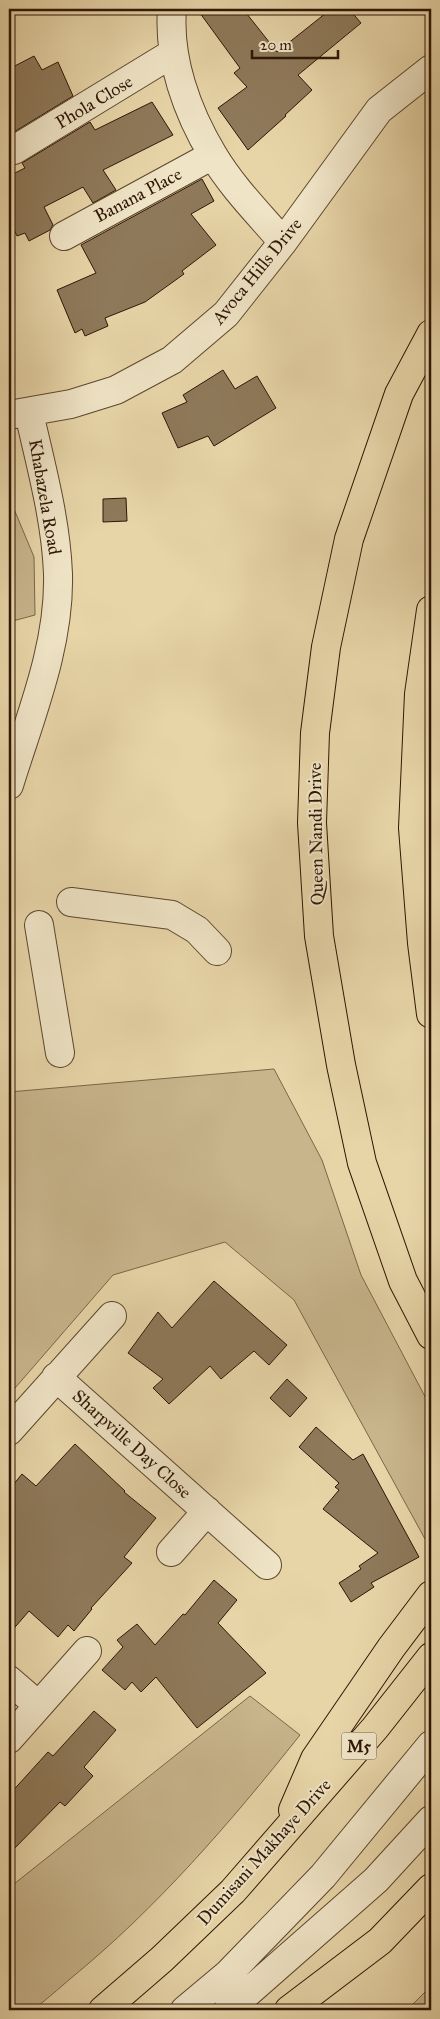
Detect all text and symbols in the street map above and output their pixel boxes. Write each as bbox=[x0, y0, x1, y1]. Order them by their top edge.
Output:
scale bar bbox=[252, 28, 339, 60]
text: 20 m bbox=[260, 36, 292, 54]
street label: Phola Close bbox=[51, 70, 137, 134]
street label: Banana Place bbox=[90, 163, 186, 227]
street label: Avoca Hills Drive bbox=[207, 213, 307, 329]
street label: Khabazela Road bbox=[24, 437, 66, 557]
street label: Queen Nandi Drive bbox=[304, 763, 328, 905]
street label: Sharpville Day Close bbox=[68, 1385, 196, 1503]
road number: M5 bbox=[342, 1732, 376, 1760]
street label: Dumisani Makhaye Drive bbox=[192, 1774, 336, 1930]

